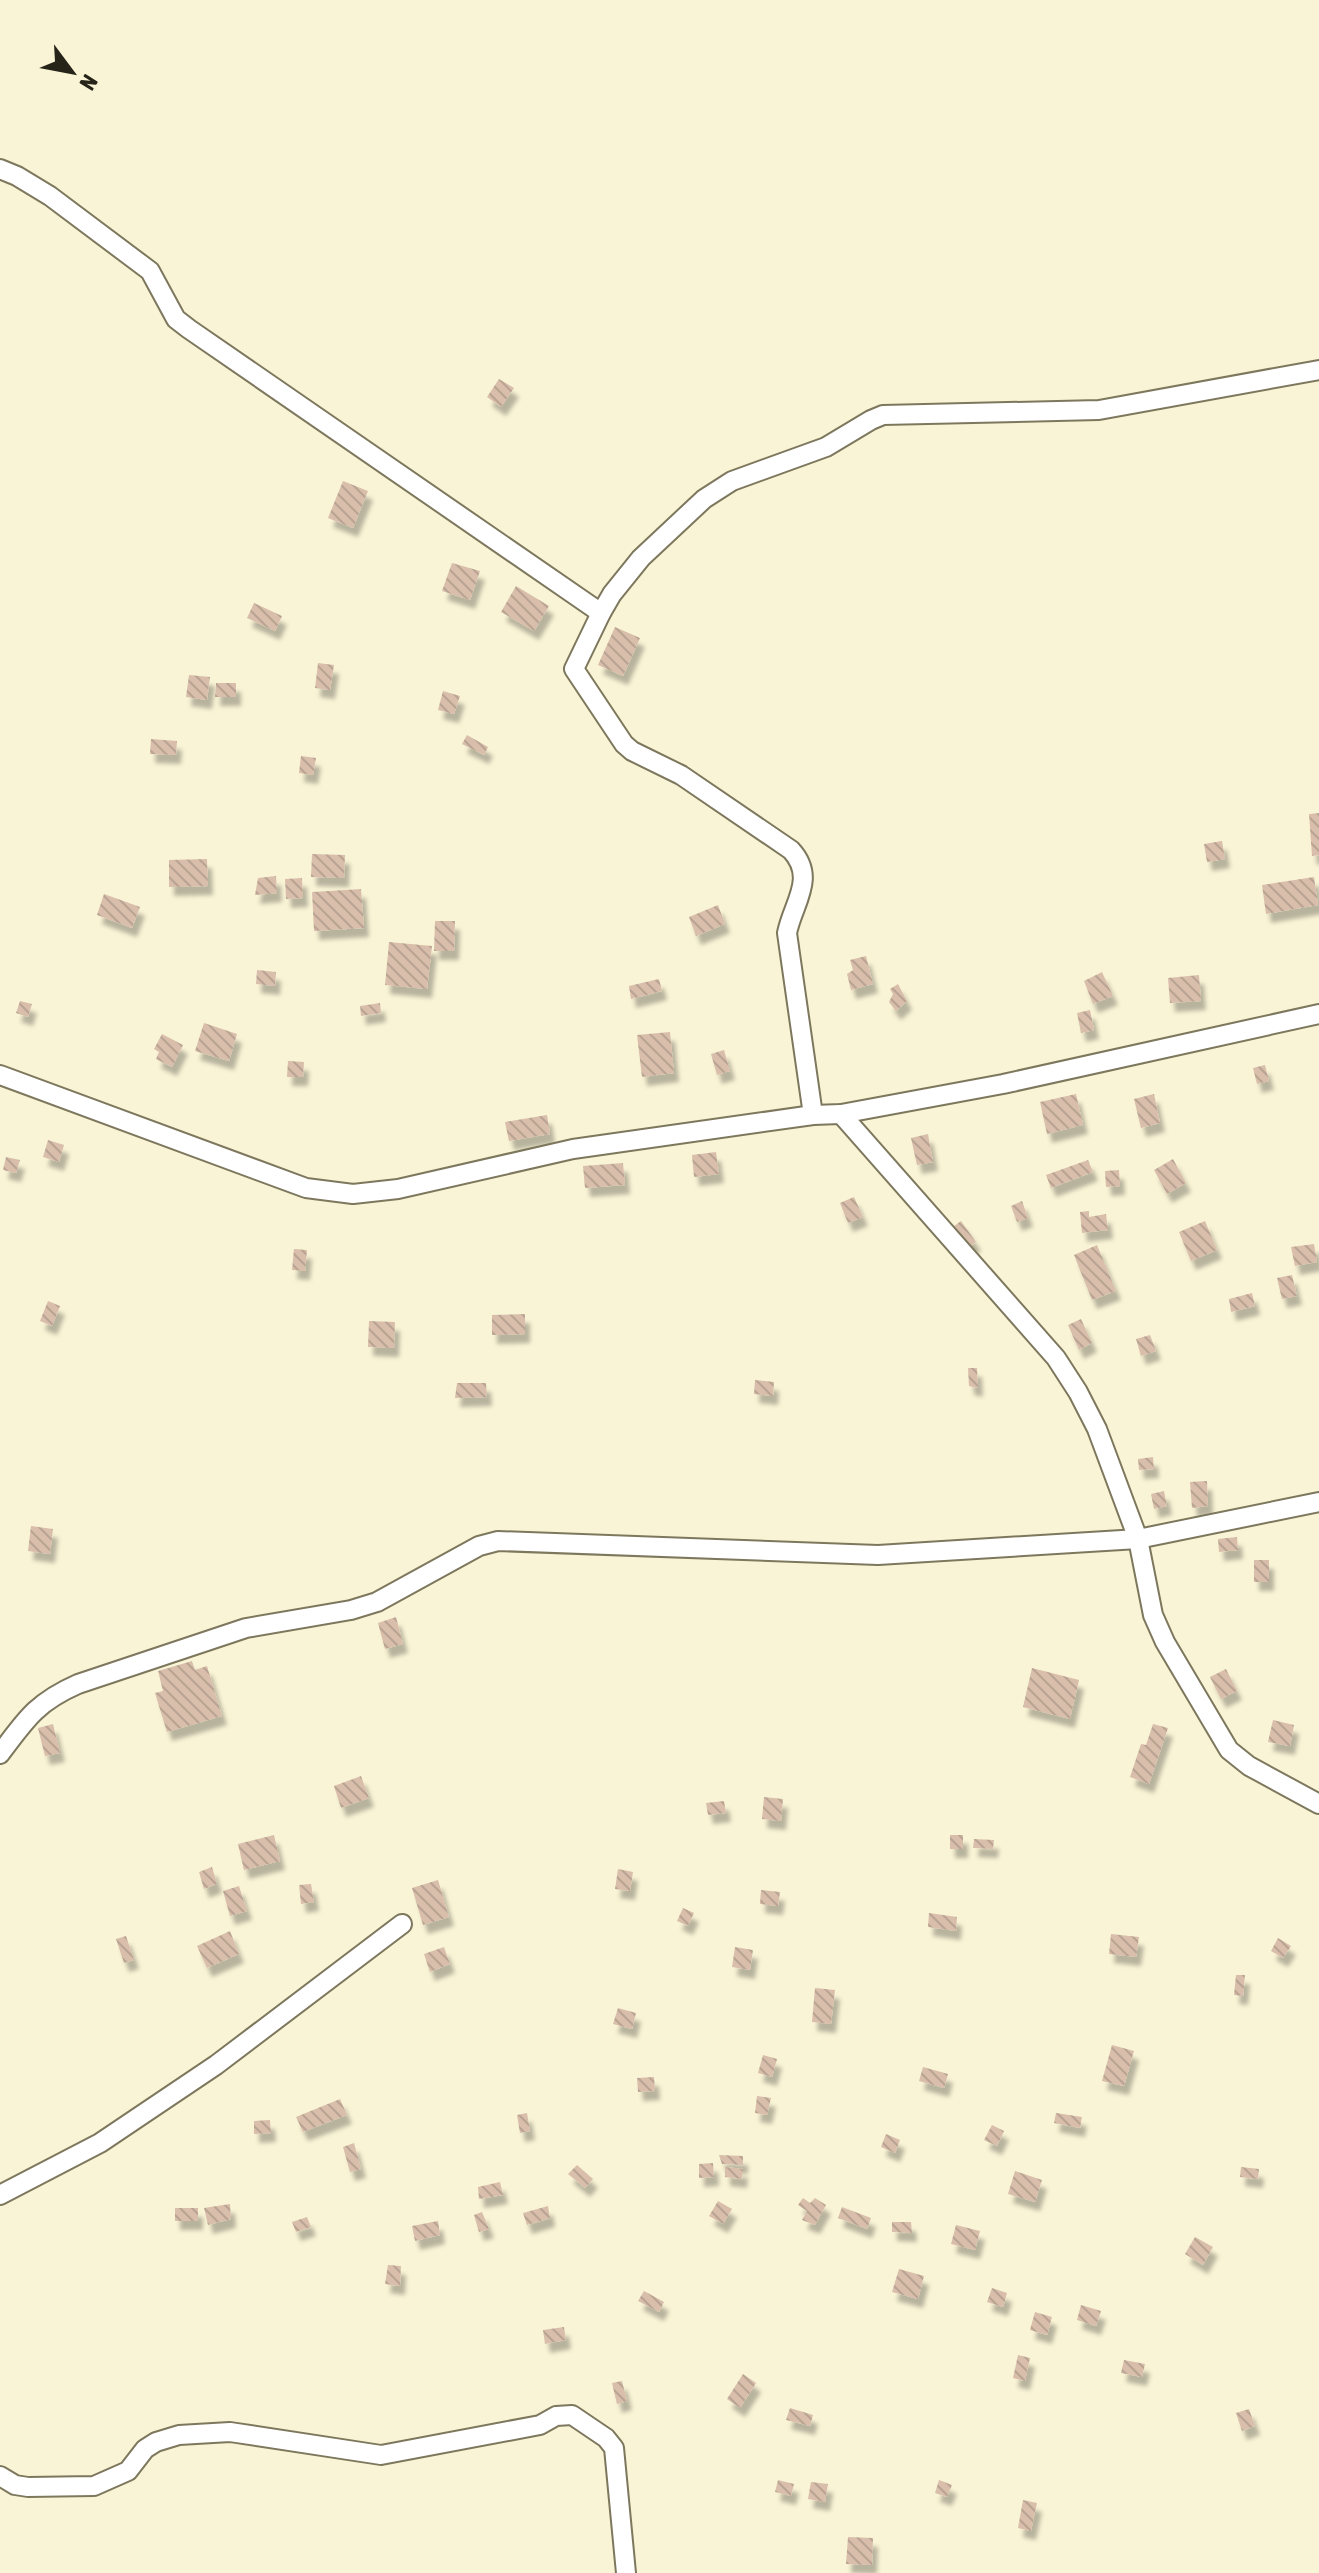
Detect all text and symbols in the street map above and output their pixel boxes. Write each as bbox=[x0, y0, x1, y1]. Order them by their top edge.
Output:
north arrow bbox=[32, 32, 112, 112]
text: N bbox=[74, 70, 103, 95]

